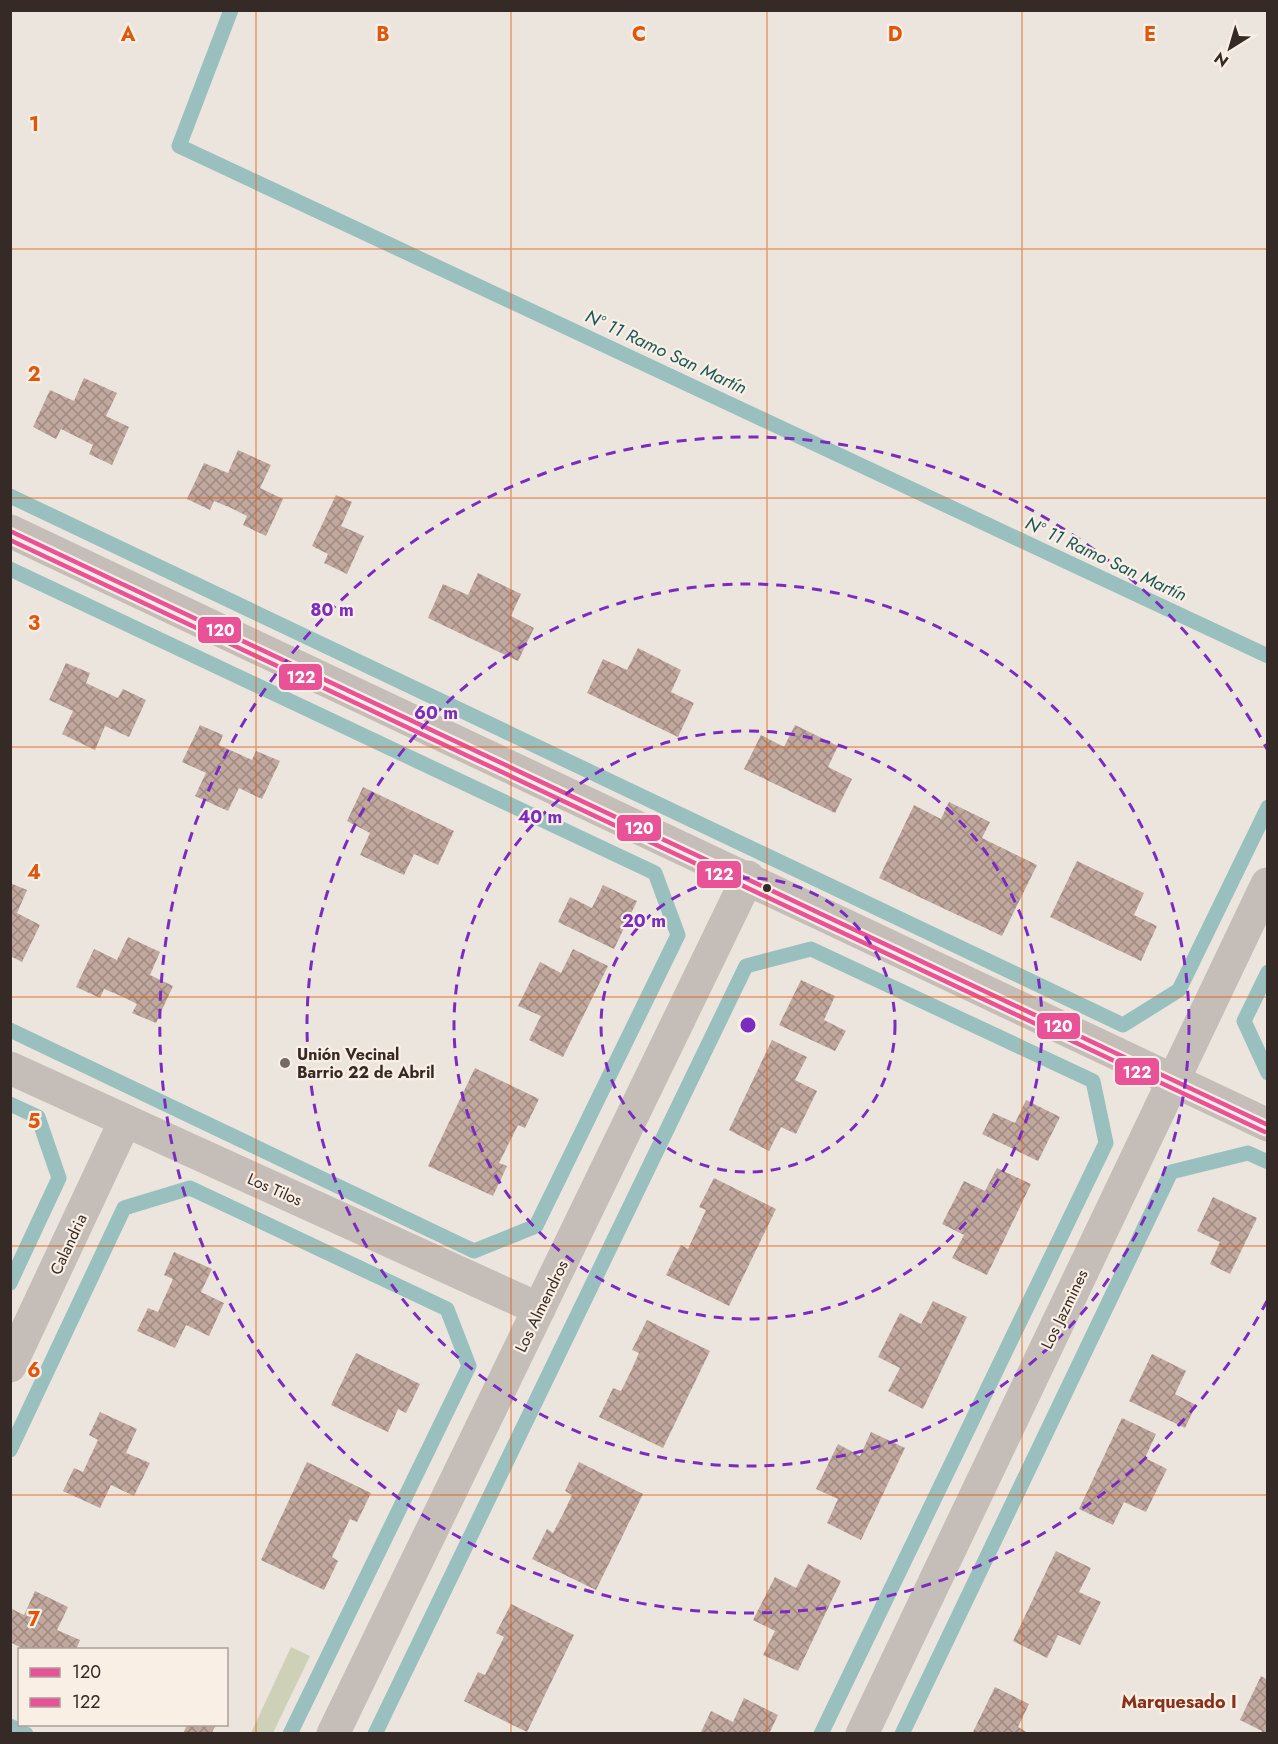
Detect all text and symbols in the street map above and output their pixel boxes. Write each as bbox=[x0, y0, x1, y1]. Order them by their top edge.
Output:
north arrow bbox=[1200, 18, 1260, 78]
text: A bbox=[120, 20, 136, 49]
text: B bbox=[376, 20, 390, 49]
text: C bbox=[632, 20, 646, 49]
text: D bbox=[888, 20, 902, 49]
text: E bbox=[1144, 20, 1156, 49]
text: N bbox=[1209, 47, 1233, 73]
text: 1 bbox=[29, 110, 39, 139]
water label: Nº 11 Ramo San Martín bbox=[581, 303, 751, 401]
text: 2 bbox=[27, 360, 41, 389]
water label: Nº 11 Ramo San Martín bbox=[1021, 510, 1191, 608]
text: 80 m bbox=[310, 597, 354, 623]
text: 3 bbox=[28, 609, 40, 638]
line badge: 120 bbox=[197, 616, 242, 644]
text: 120 bbox=[205, 619, 235, 642]
line badge: 122 bbox=[278, 663, 323, 691]
text: 122 bbox=[286, 666, 316, 689]
text: 60 m bbox=[414, 700, 458, 726]
text: 40 m bbox=[518, 804, 562, 830]
line badge: 120 bbox=[616, 814, 662, 842]
text: 120 bbox=[624, 817, 654, 840]
text: 4 bbox=[27, 858, 41, 887]
line badge: 122 bbox=[696, 860, 742, 889]
text: 122 bbox=[704, 863, 734, 886]
unlabelled marker bbox=[761, 882, 773, 894]
text: 20 m bbox=[622, 908, 666, 934]
line badge: 120 bbox=[1036, 1012, 1081, 1040]
centre of rings bbox=[738, 1015, 758, 1035]
text: 120 bbox=[1043, 1015, 1073, 1038]
place label: Unión Vecinal Barrio 22 de Abril bbox=[297, 1043, 435, 1084]
marker: Unión Vecinal Barrio 22 de Abril bbox=[278, 1056, 292, 1070]
line badge: 122 bbox=[1114, 1057, 1160, 1086]
text: 122 bbox=[1122, 1061, 1152, 1084]
text: 5 bbox=[28, 1107, 41, 1136]
street label: Los Tilos bbox=[244, 1167, 306, 1212]
street label: Calandria bbox=[44, 1210, 93, 1278]
street label: Los Almendros bbox=[509, 1256, 574, 1356]
street label: Los Jazmines bbox=[1035, 1266, 1094, 1353]
text: 6 bbox=[27, 1356, 41, 1385]
text: 7 bbox=[28, 1605, 41, 1634]
legend bbox=[18, 1648, 228, 1726]
text: 120 bbox=[72, 1659, 101, 1685]
text: 122 bbox=[72, 1689, 101, 1715]
district label: Marquesado I bbox=[1121, 1689, 1237, 1715]

